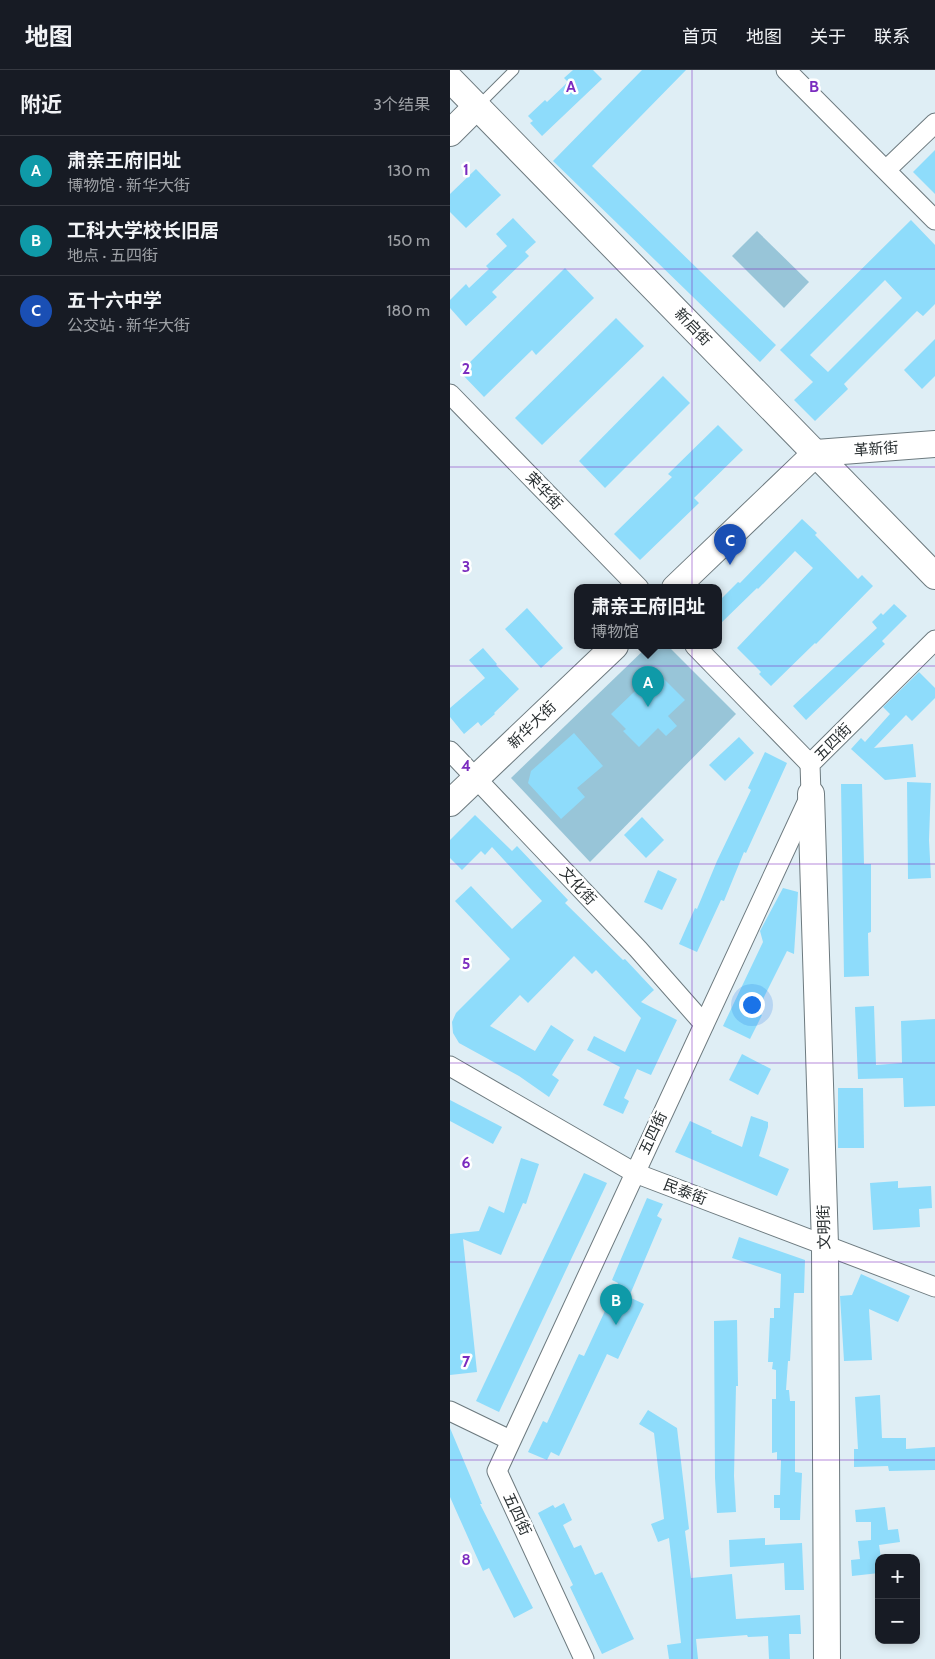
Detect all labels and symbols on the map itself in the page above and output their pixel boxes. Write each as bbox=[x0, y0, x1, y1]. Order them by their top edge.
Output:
text: A bbox=[566, 77, 576, 96]
text: B bbox=[809, 77, 819, 96]
text: 1 bbox=[463, 160, 469, 179]
street label: 新启街 bbox=[671, 305, 715, 349]
text: 2 bbox=[462, 359, 470, 378]
street label: 革新街 bbox=[853, 438, 899, 460]
street label: 荣华街 bbox=[522, 469, 566, 513]
pin: C bbox=[714, 524, 746, 565]
text: 3 bbox=[462, 557, 470, 576]
pin: A bbox=[632, 666, 664, 707]
street label: 新华大街 bbox=[504, 698, 560, 752]
street label: 五四街 bbox=[811, 720, 855, 764]
text: 4 bbox=[461, 756, 471, 775]
street label: 文化街 bbox=[556, 863, 600, 909]
text: 5 bbox=[462, 954, 470, 973]
your location bbox=[739, 992, 765, 1018]
street label: 五四街 bbox=[635, 1109, 671, 1157]
text: 6 bbox=[462, 1153, 471, 1172]
street label: 民泰街 bbox=[661, 1176, 709, 1208]
street label: 文明街 bbox=[815, 1204, 833, 1250]
pin: B bbox=[600, 1284, 632, 1325]
text: 7 bbox=[462, 1352, 471, 1371]
street label: 五四街 bbox=[499, 1490, 535, 1538]
text: 8 bbox=[461, 1550, 471, 1569]

